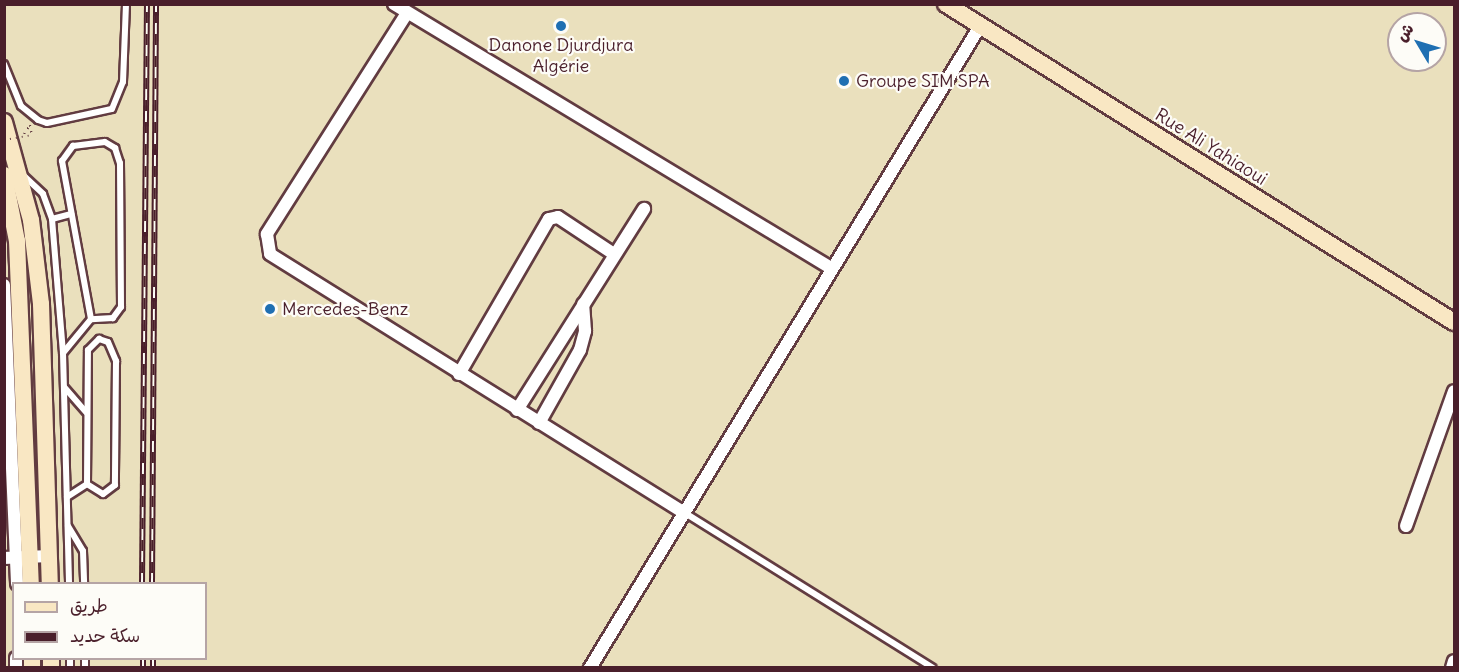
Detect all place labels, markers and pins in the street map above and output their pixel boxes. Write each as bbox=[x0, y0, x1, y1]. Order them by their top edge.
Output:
marker: Danone Djurdjura Algérie bbox=[554, 19, 568, 33]
place label: Danone Djurdjura Algérie bbox=[489, 35, 633, 78]
place label: Groupe SIM SPA bbox=[856, 70, 990, 92]
marker: Groupe SIM SPA bbox=[837, 74, 851, 88]
place label: Mercedes-Benz bbox=[282, 298, 408, 320]
marker: Mercedes-Benz bbox=[263, 302, 277, 316]

